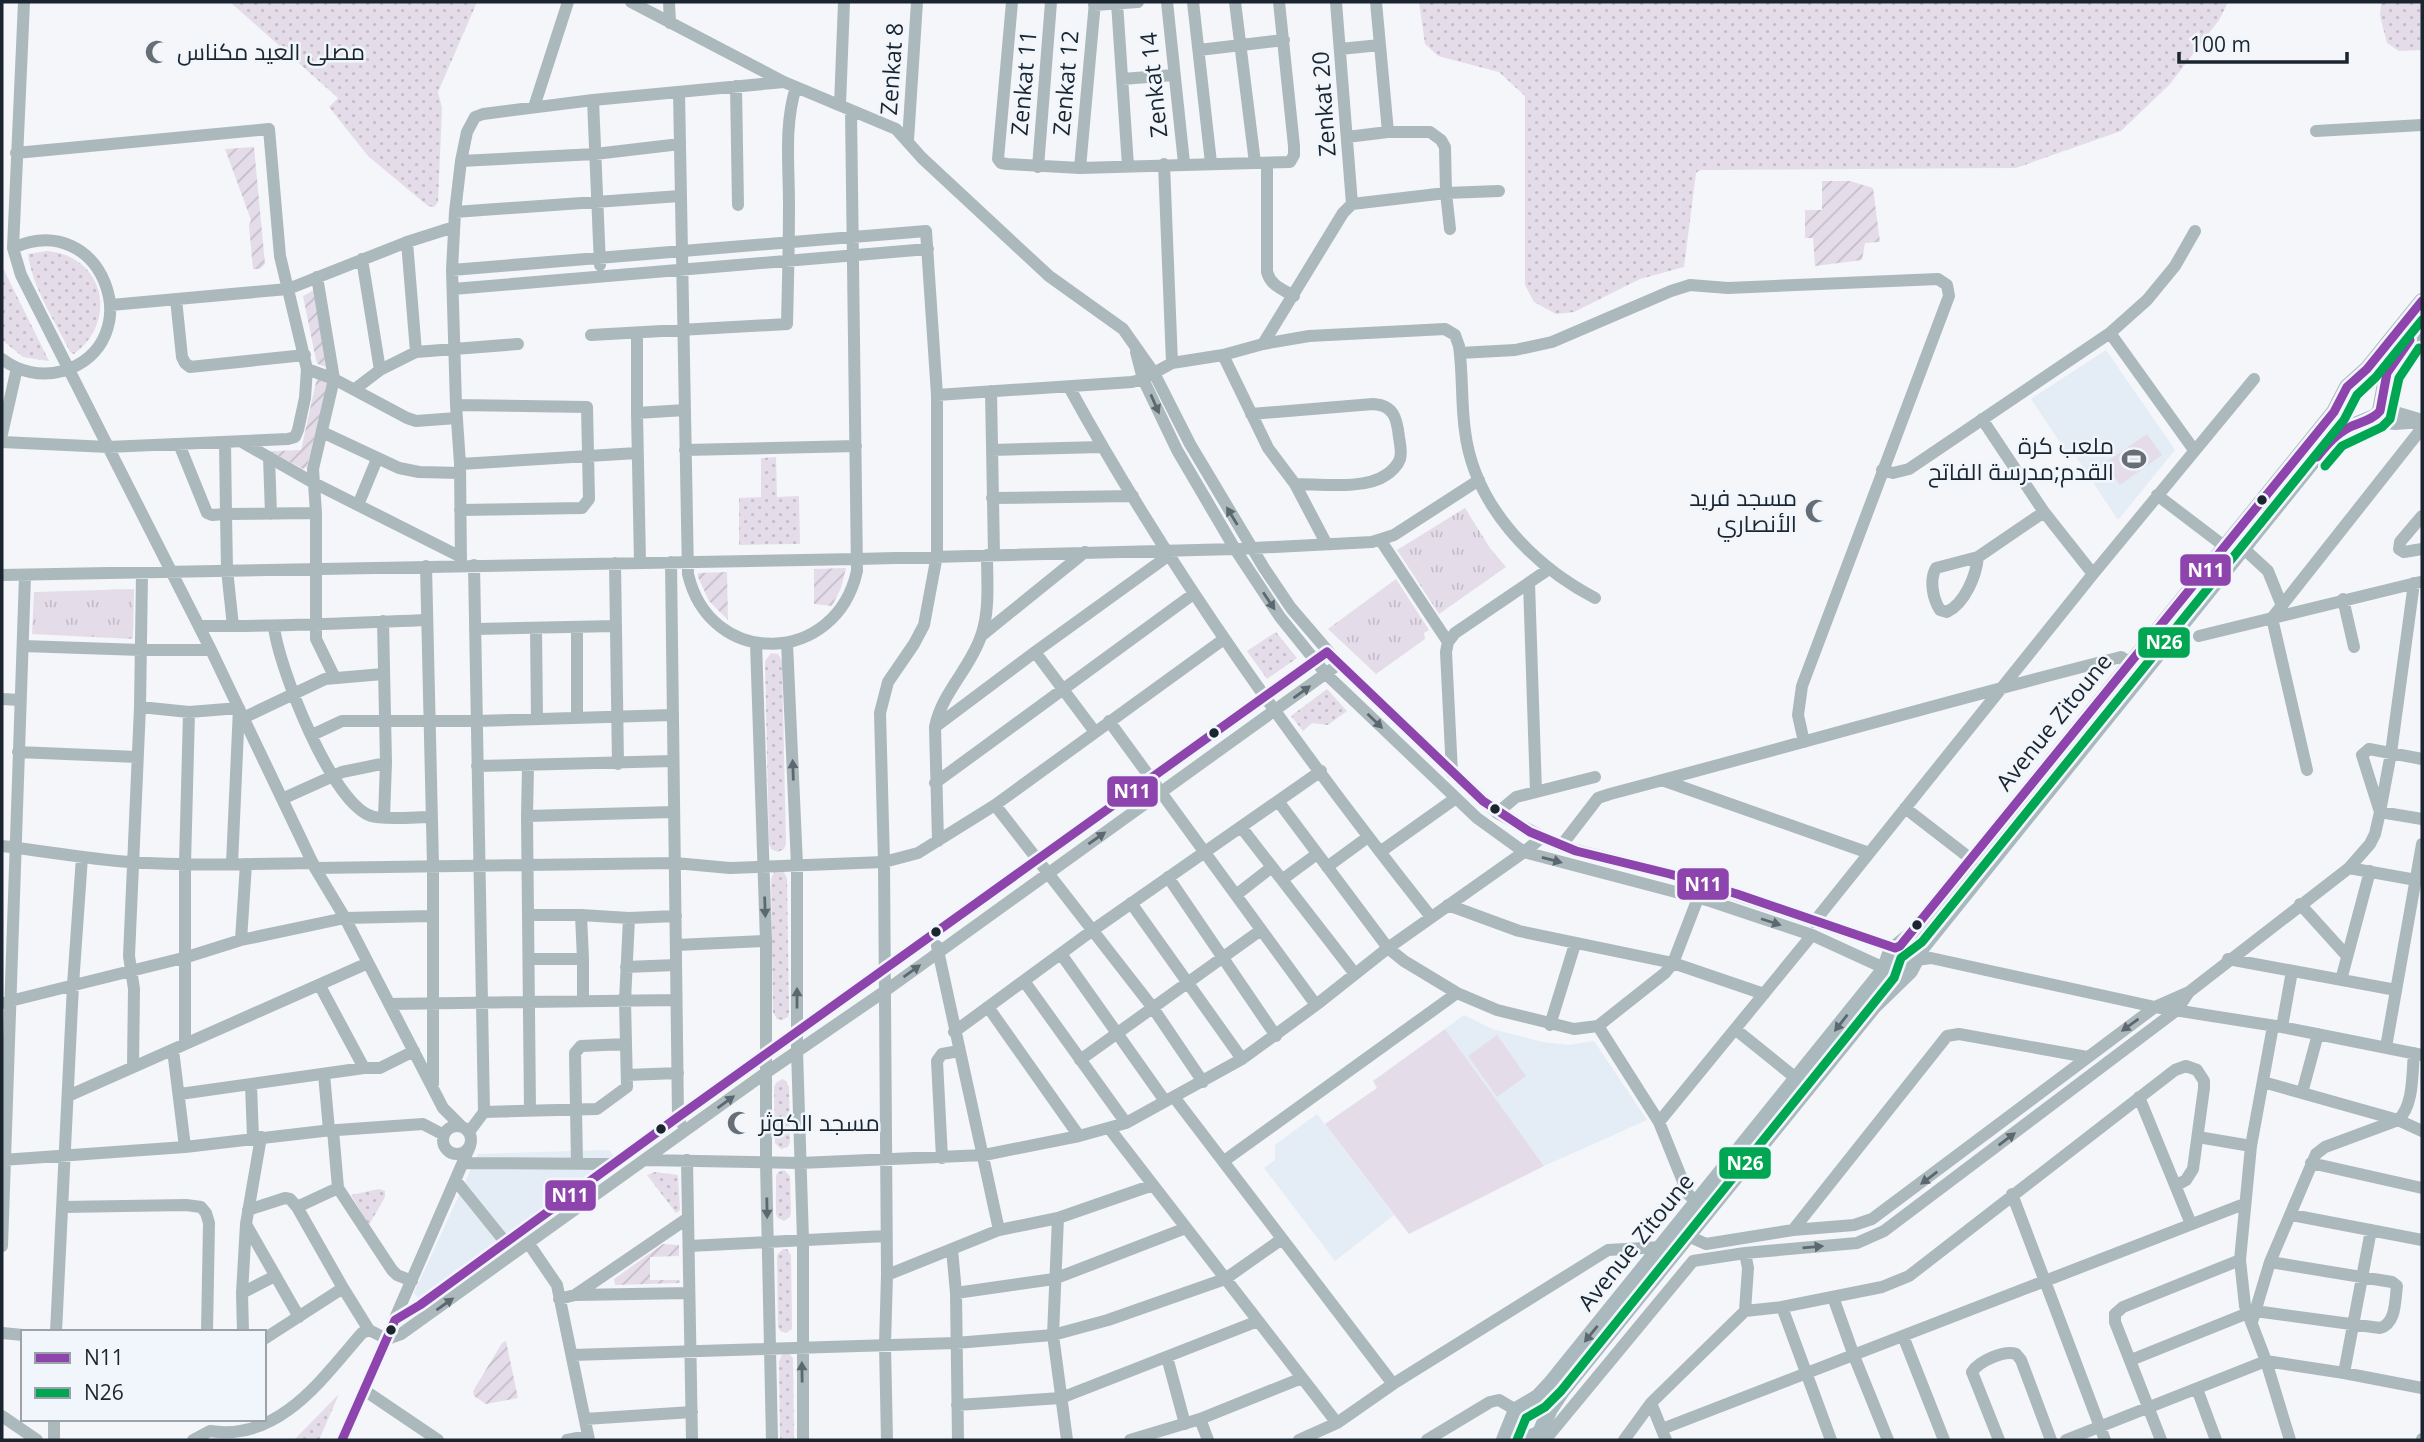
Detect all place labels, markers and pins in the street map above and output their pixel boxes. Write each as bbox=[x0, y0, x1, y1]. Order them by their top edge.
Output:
place label: مصلى العيد مكناس bbox=[177, 35, 365, 67]
mosque icon: مصلى العيد مكناس bbox=[143, 38, 171, 66]
place label: ملعب كرة القدم;مدرسة الفاتح bbox=[1928, 429, 2114, 488]
sports icon: ملعب كرة القدم;مدرسة الفاتح bbox=[2120, 445, 2148, 473]
place label: مسجد فريد الأنصاري bbox=[1689, 481, 1797, 542]
unlabelled marker bbox=[2255, 493, 2269, 507]
mosque icon: مسجد فريد الأنصاري bbox=[1803, 497, 1831, 525]
unlabelled marker bbox=[1207, 726, 1221, 740]
unlabelled marker bbox=[1488, 802, 1502, 816]
unlabelled marker bbox=[1910, 918, 1924, 932]
unlabelled marker bbox=[929, 925, 943, 939]
place label: مسجد الكوثر bbox=[757, 1106, 880, 1138]
mosque icon: مسجد الكوثر bbox=[725, 1109, 753, 1137]
unlabelled marker bbox=[654, 1122, 668, 1136]
unlabelled marker bbox=[384, 1323, 398, 1337]

